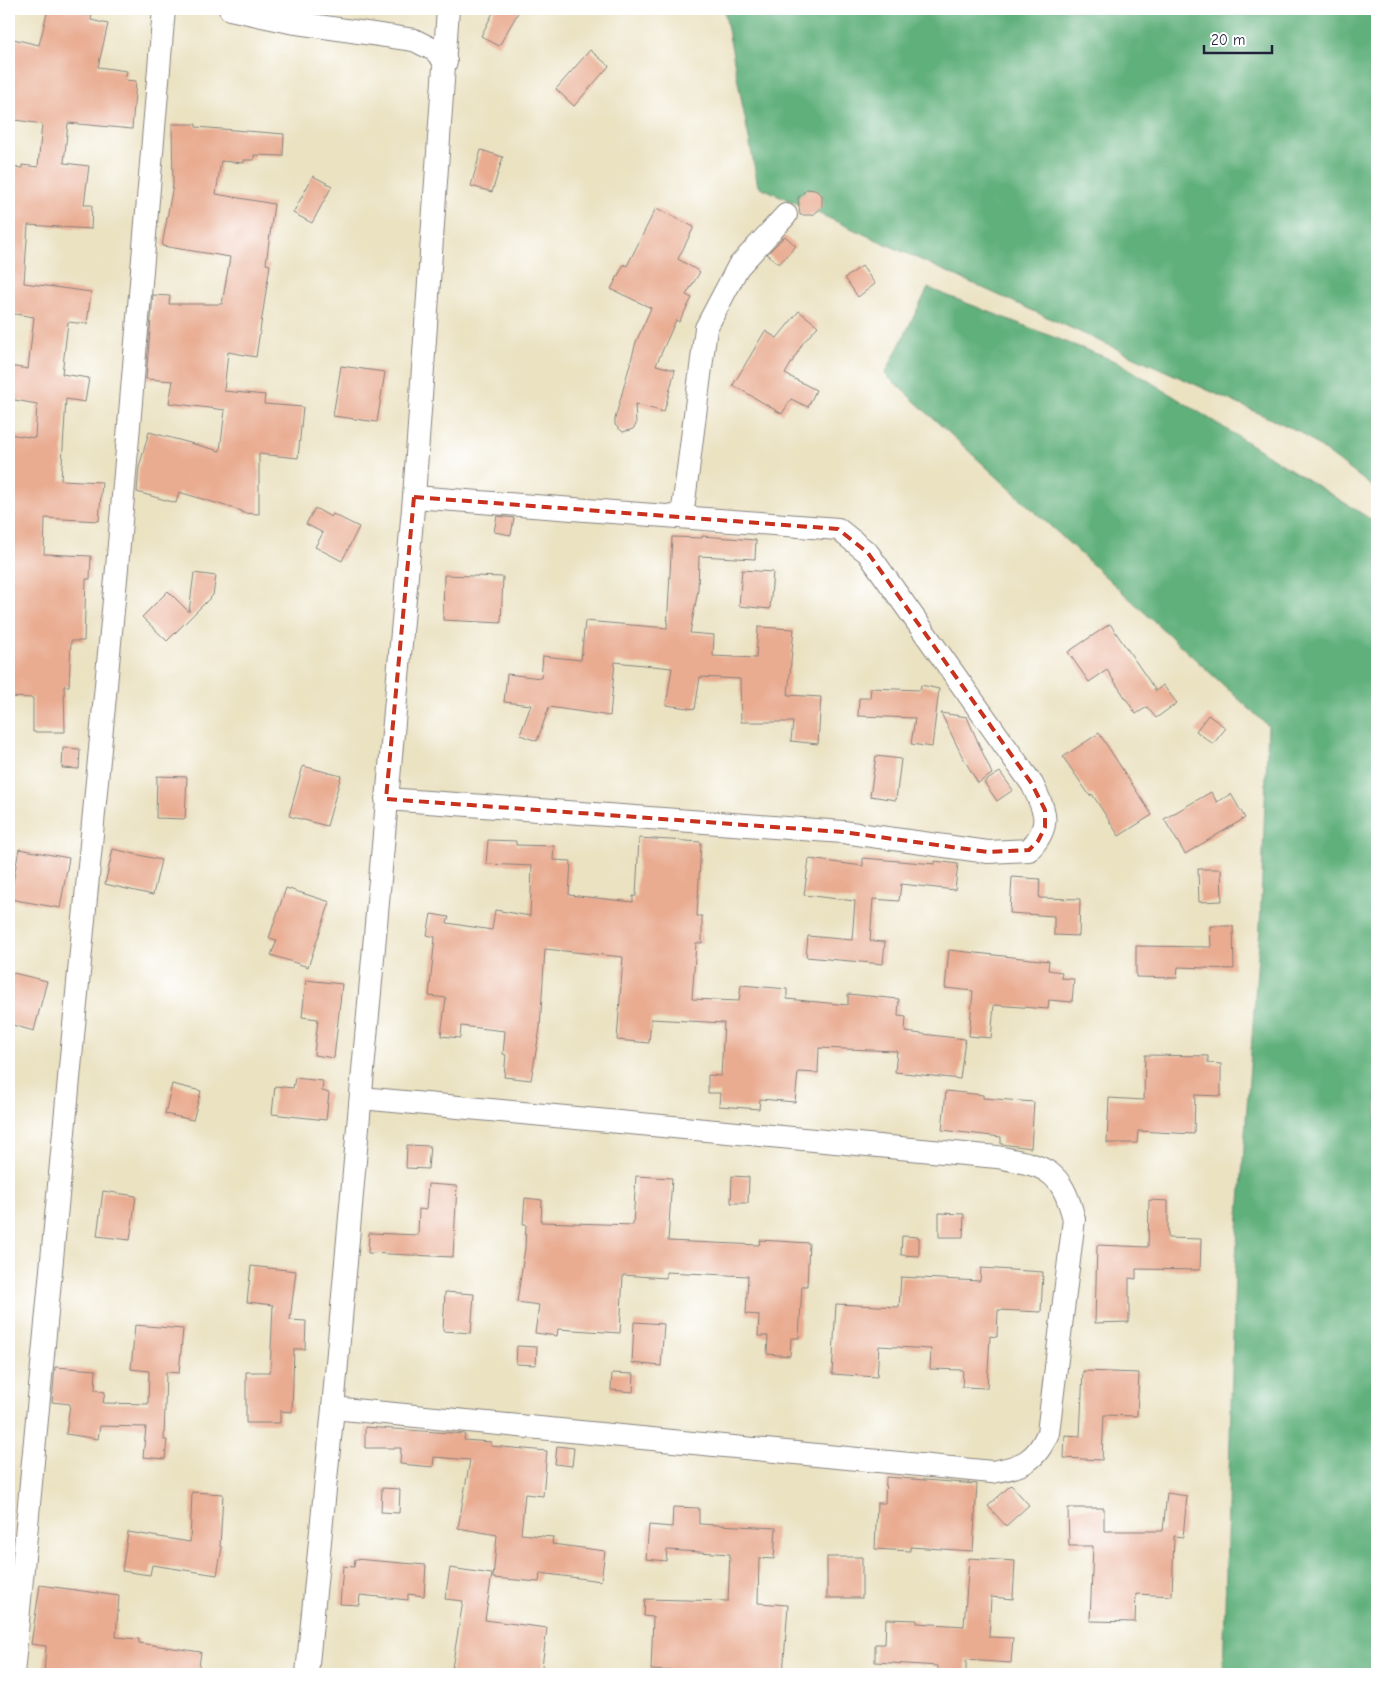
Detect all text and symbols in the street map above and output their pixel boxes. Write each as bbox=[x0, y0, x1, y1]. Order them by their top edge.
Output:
scale bar bbox=[1204, 22, 1271, 54]
text: 20 m bbox=[1211, 31, 1245, 49]

